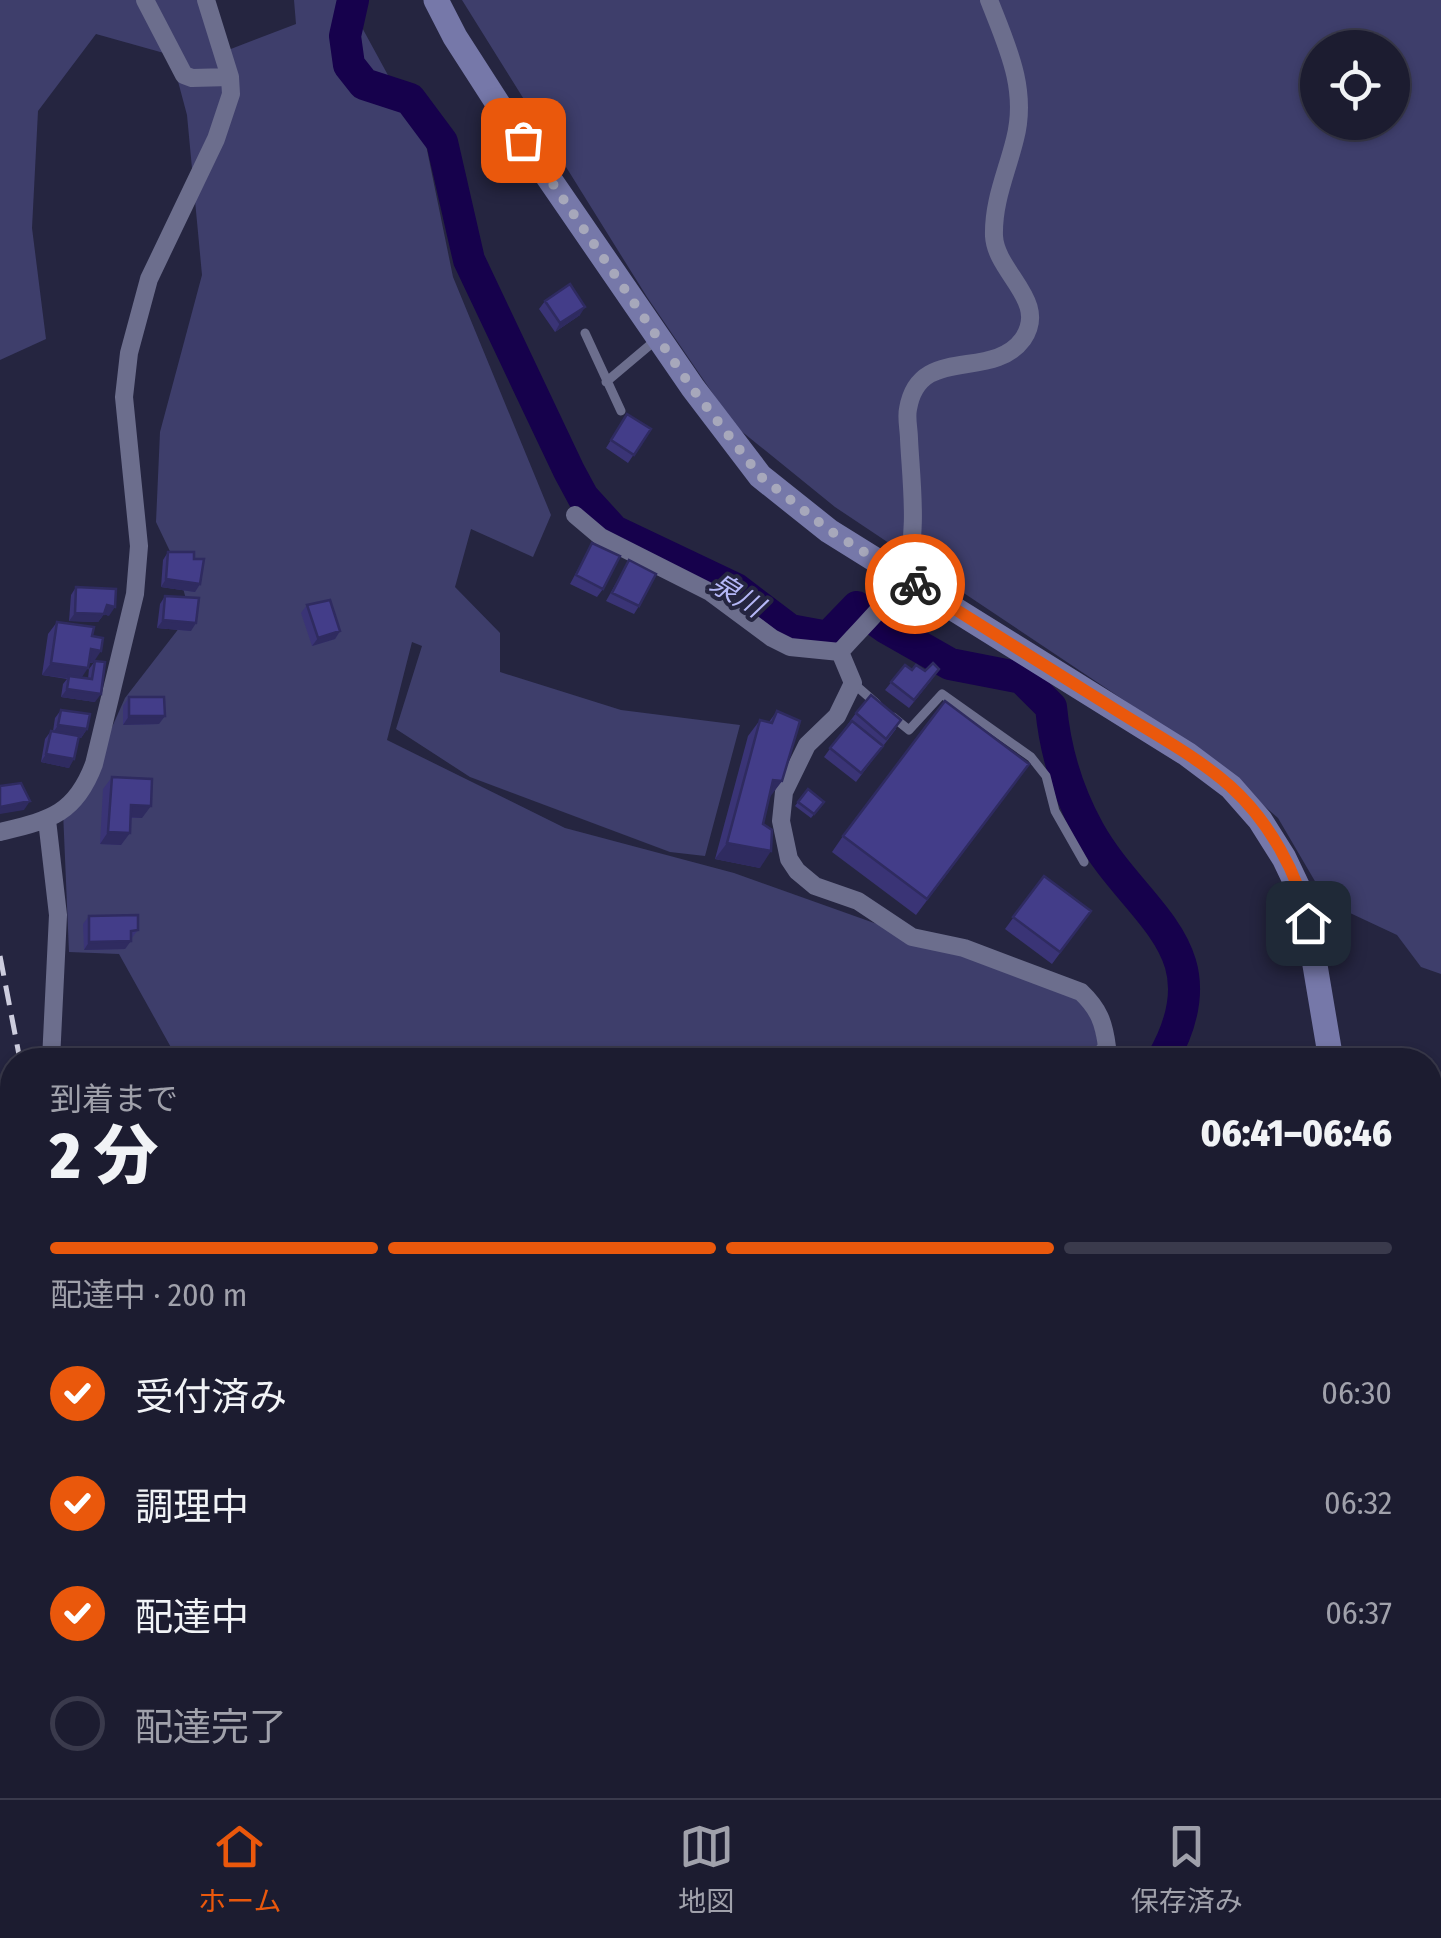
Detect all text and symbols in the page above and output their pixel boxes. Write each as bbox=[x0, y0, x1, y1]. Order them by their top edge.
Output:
map controls bbox=[1300, 30, 1410, 140]
button: locate bbox=[1300, 30, 1410, 140]
pin bbox=[481, 98, 566, 183]
icon: bag bbox=[496, 113, 551, 168]
courier bbox=[865, 534, 965, 634]
icon: bike bbox=[888, 557, 943, 612]
water label: 泉川 bbox=[705, 566, 772, 625]
pin bbox=[1266, 881, 1351, 966]
icon: home bbox=[1281, 896, 1336, 951]
text: 到着まで bbox=[50, 1080, 178, 1118]
text: 06:41–06:46 bbox=[1200, 1110, 1392, 1156]
text: 2 分 bbox=[50, 1117, 159, 1195]
text: 配達中 · 200 m bbox=[50, 1276, 247, 1314]
icon: check bbox=[50, 1366, 105, 1421]
text: 受付済み bbox=[135, 1374, 287, 1420]
text: 06:30 bbox=[1321, 1374, 1392, 1412]
icon: check bbox=[50, 1476, 105, 1531]
text: 調理中 bbox=[135, 1484, 249, 1530]
text: 06:32 bbox=[1324, 1484, 1392, 1522]
icon: check bbox=[50, 1586, 105, 1641]
text: 配達中 bbox=[135, 1594, 249, 1640]
text: 06:37 bbox=[1325, 1594, 1392, 1632]
text: 配達完了 bbox=[135, 1704, 287, 1750]
tab: ホーム bbox=[198, 1819, 281, 1919]
tab: 地図 bbox=[678, 1819, 734, 1919]
tab: 保存済み bbox=[1131, 1819, 1243, 1919]

